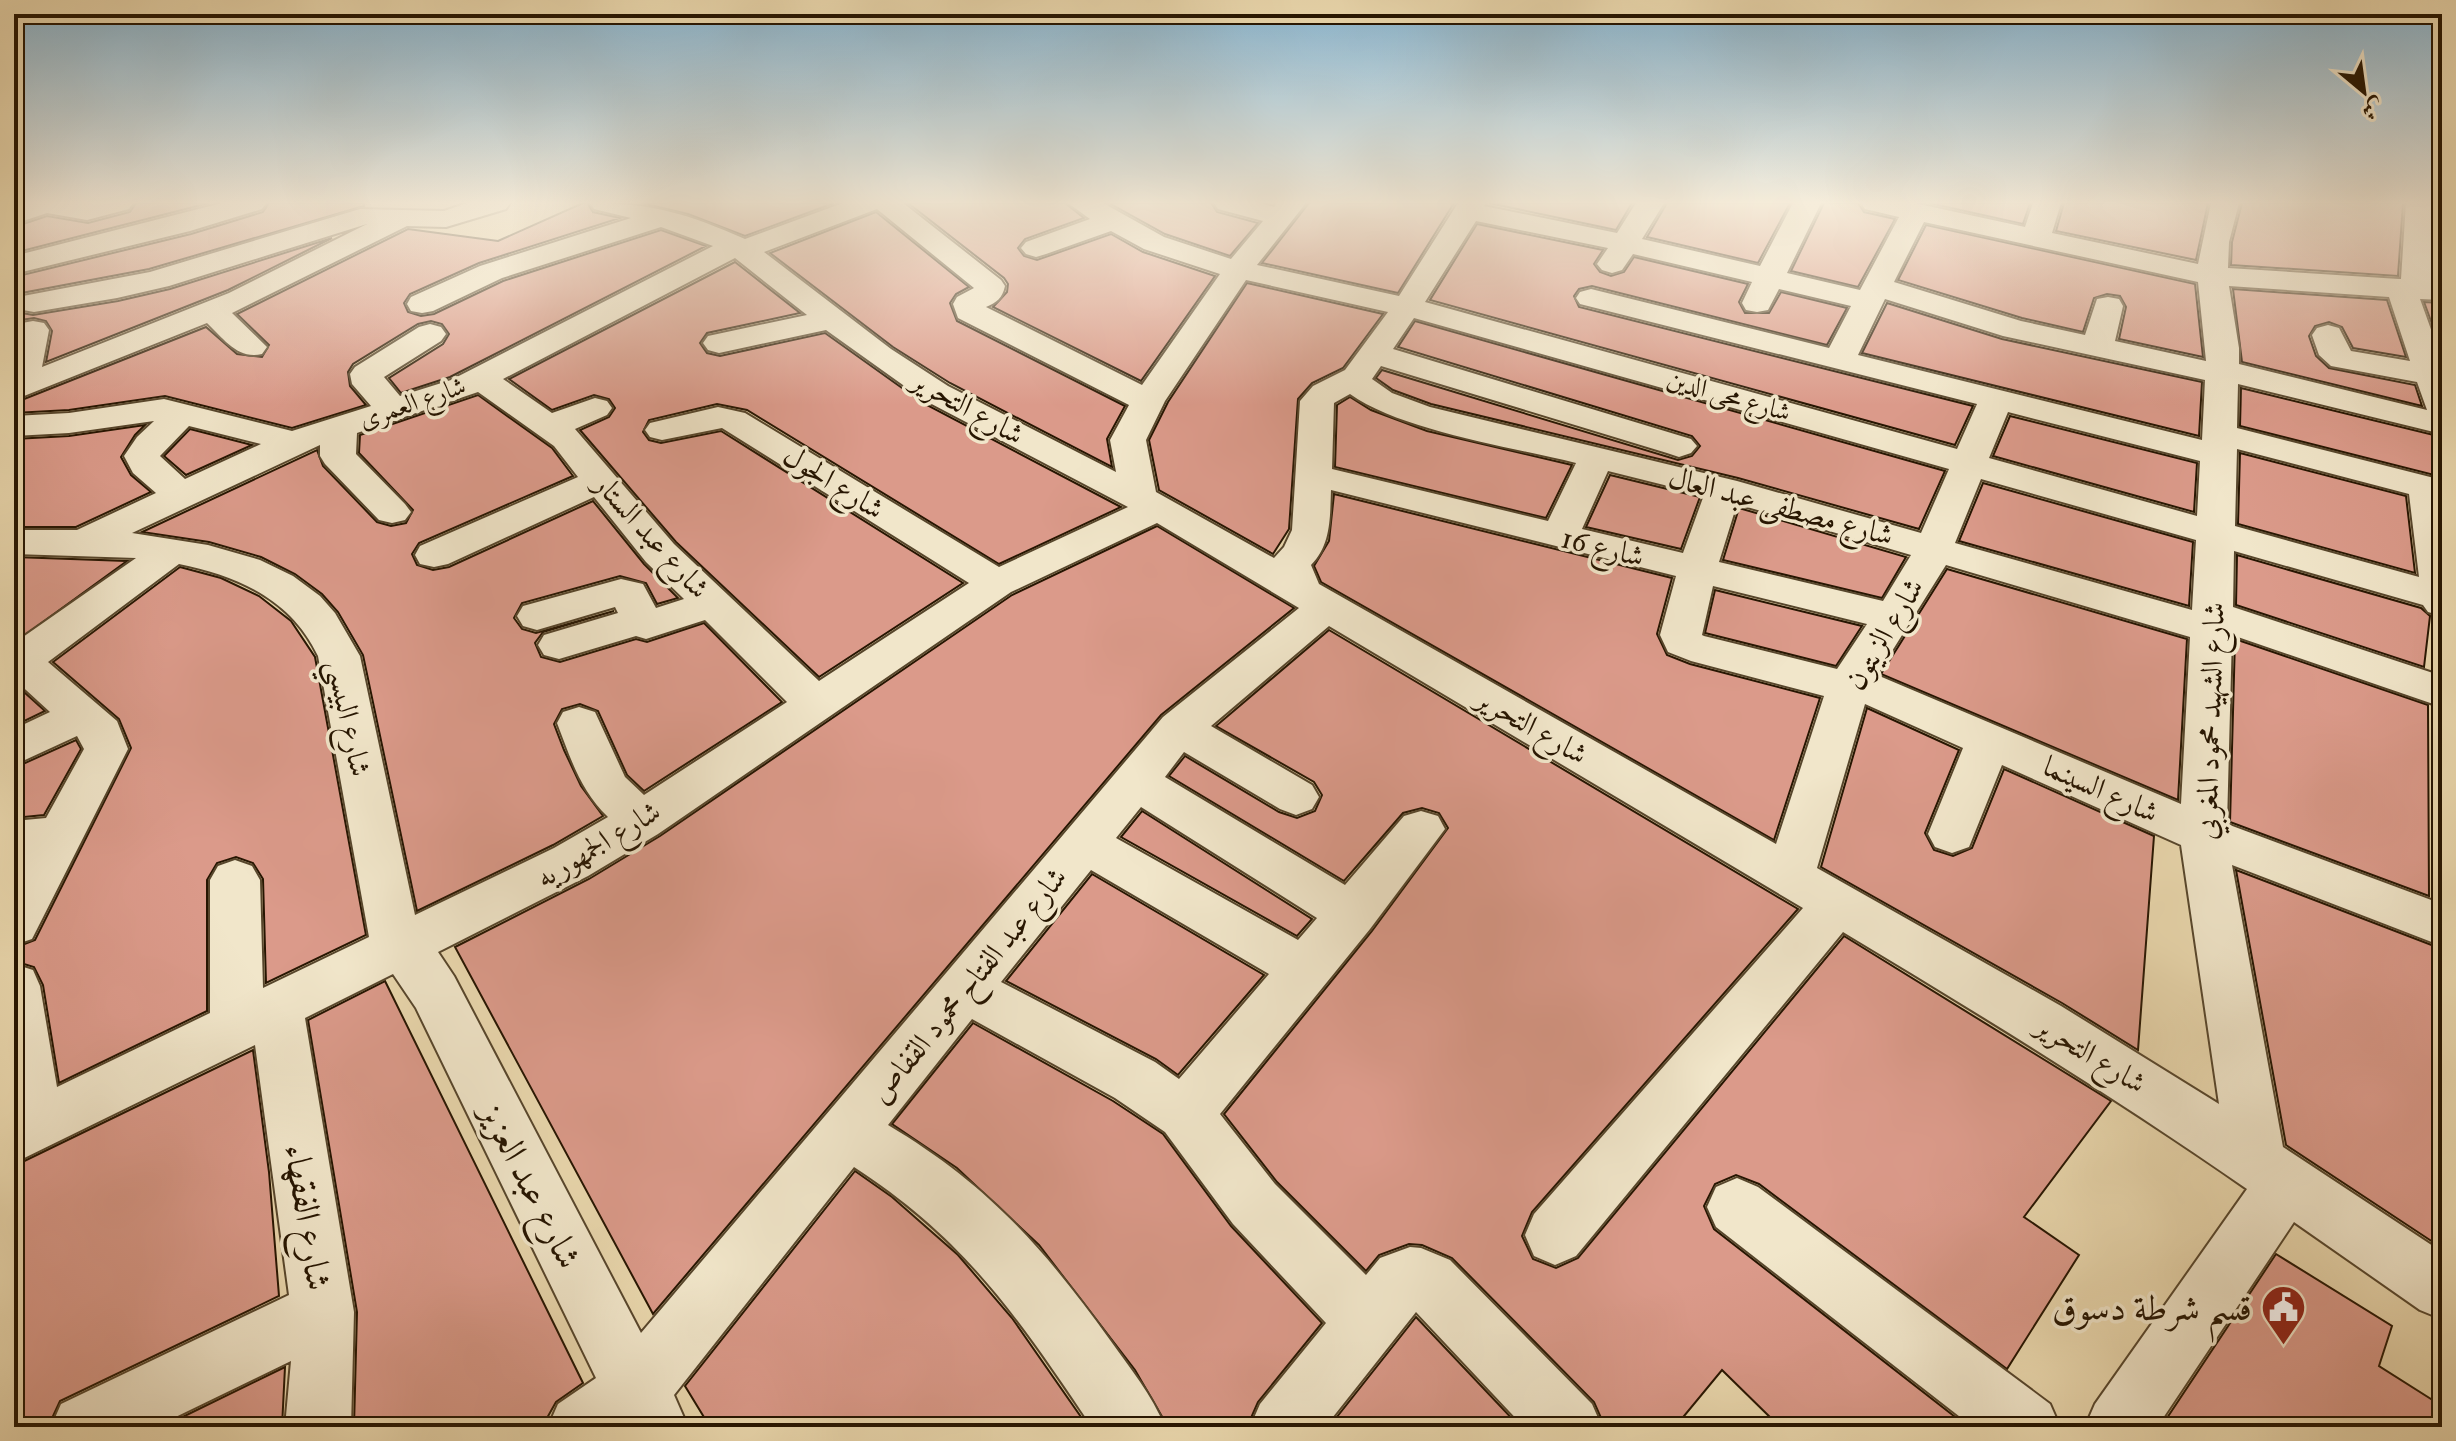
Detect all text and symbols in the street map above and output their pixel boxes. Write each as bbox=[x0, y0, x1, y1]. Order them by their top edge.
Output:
north arrow bbox=[2324, 52, 2404, 132]
text: ش bbox=[2357, 91, 2390, 126]
street label: شارع التحرير bbox=[900, 360, 1030, 459]
street label: شارع محى الدين bbox=[1662, 363, 1794, 434]
street label: شارع العمرى bbox=[355, 370, 472, 441]
street label: شارع الجول bbox=[773, 437, 891, 533]
street label: شارع مصطفى عبد العال bbox=[1663, 459, 1897, 560]
street label: شارع عبد الستار bbox=[579, 464, 717, 610]
street label: شارع 16 bbox=[1556, 519, 1648, 581]
street label: شارع الزيتون bbox=[1837, 572, 1937, 700]
street label: شارع الشهيد محمود المغربي bbox=[2188, 601, 2239, 841]
street label: شارع البيسي bbox=[309, 657, 379, 782]
street label: شارع التحرير bbox=[1464, 678, 1594, 778]
street label: شارع السينما bbox=[2035, 748, 2164, 837]
street label: شارع الجمهوريه bbox=[529, 793, 670, 901]
street label: شارع عبد الفتاح محمود القفاص bbox=[862, 860, 1081, 1115]
street label: شارع التحرير bbox=[2023, 1005, 2153, 1107]
street label: شارع عبد العزيز bbox=[462, 1092, 592, 1279]
street label: شارع الفقهاء bbox=[267, 1141, 341, 1295]
public building icon: قسم شرطة دسوق bbox=[2259, 1283, 2307, 1346]
place label: قسم شرطة دسوق bbox=[2052, 1286, 2252, 1343]

